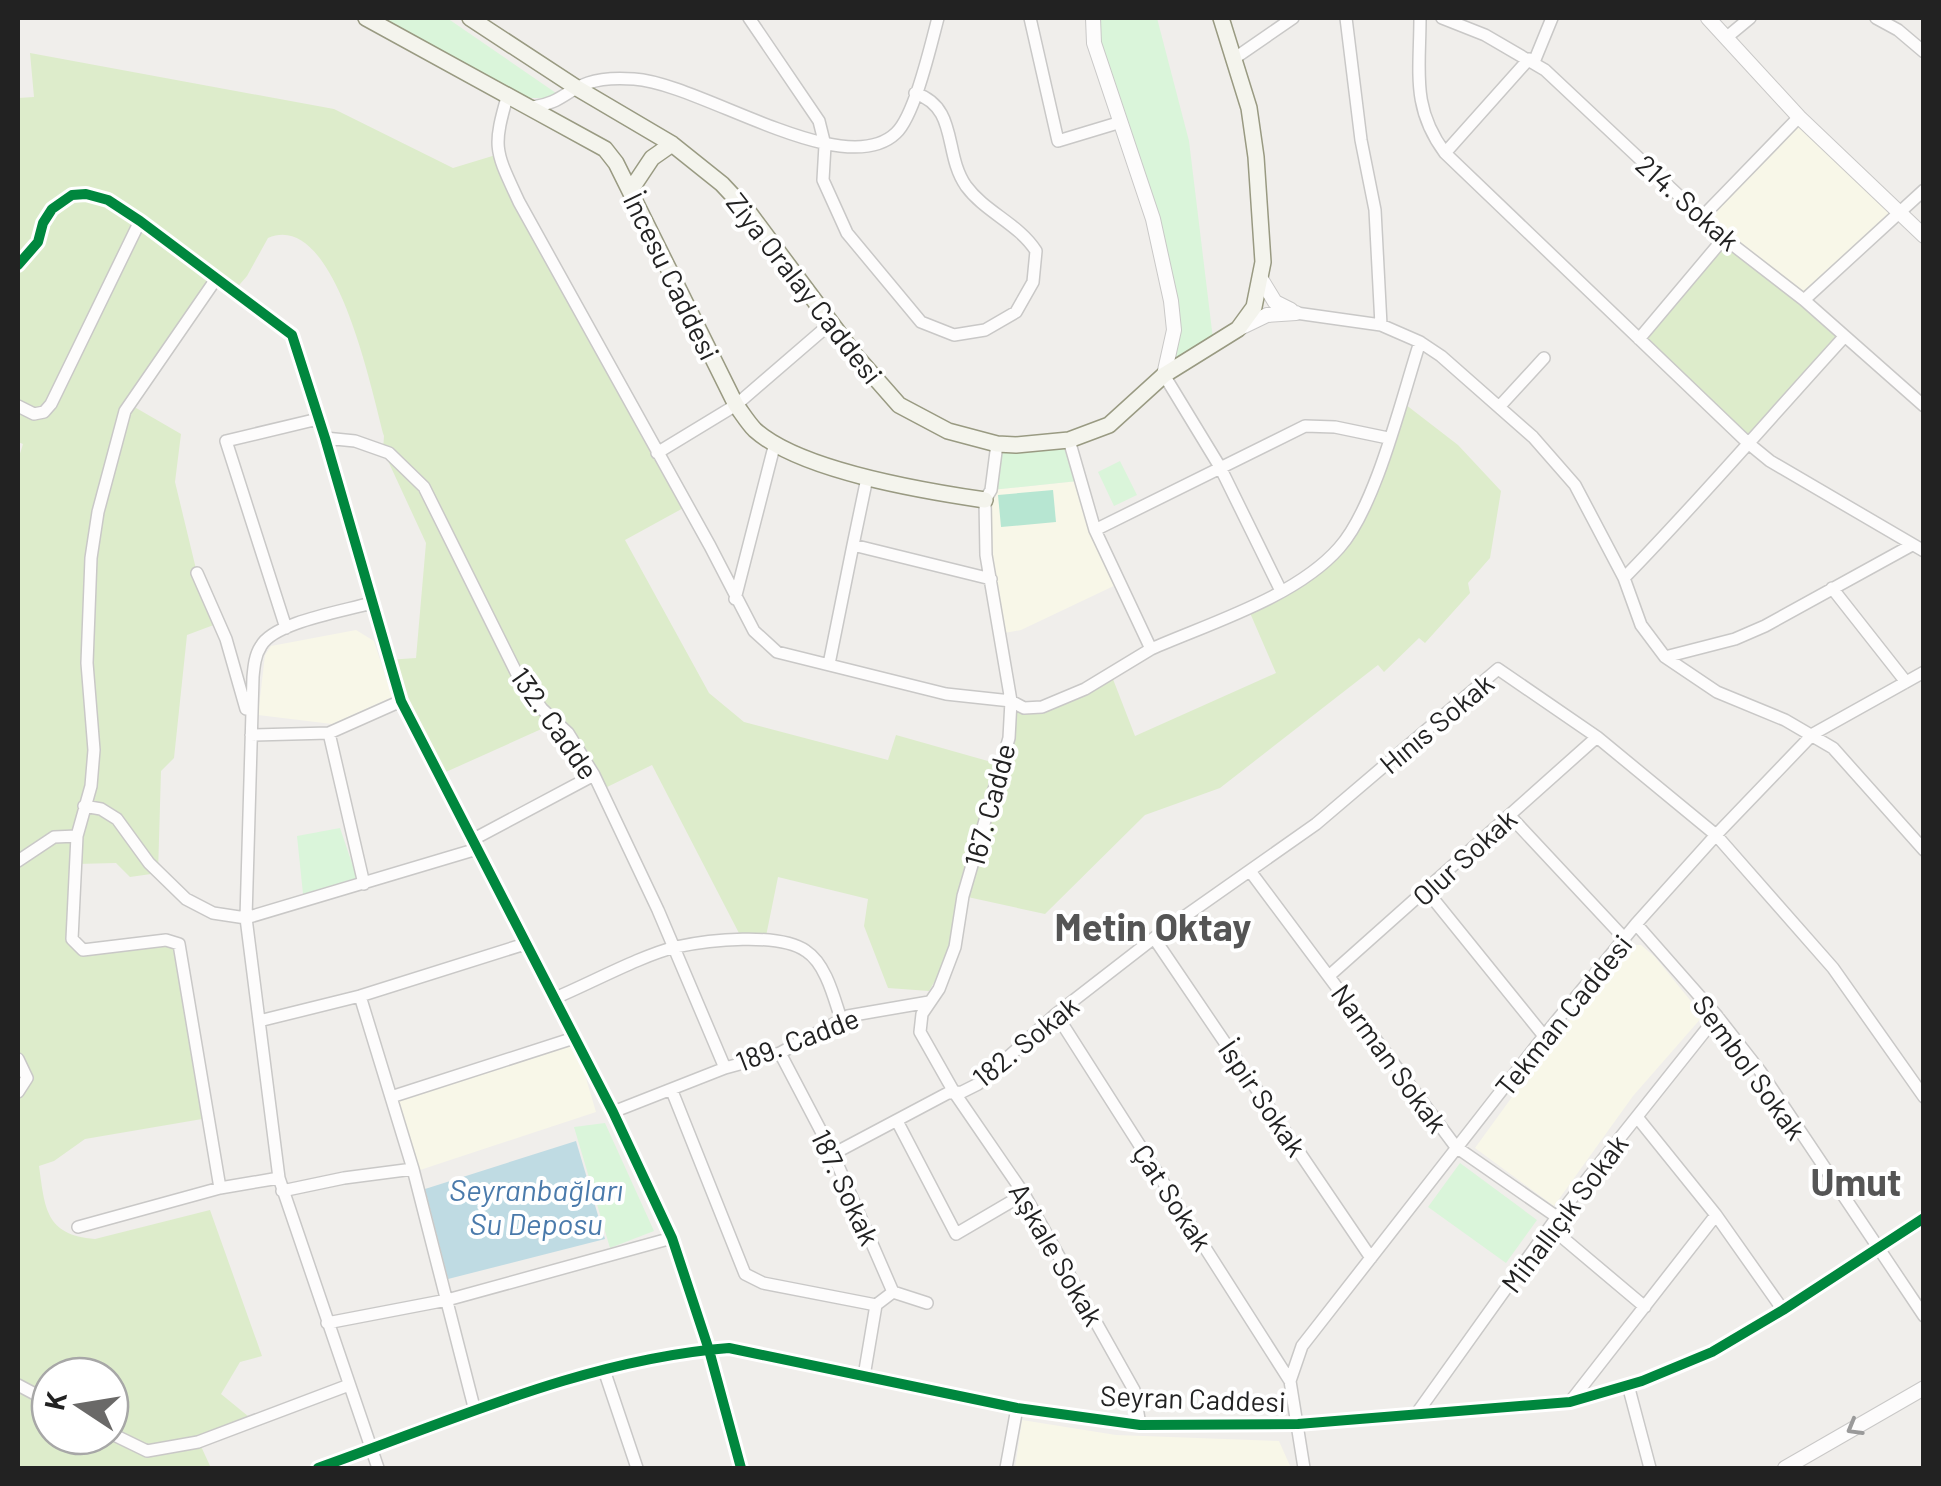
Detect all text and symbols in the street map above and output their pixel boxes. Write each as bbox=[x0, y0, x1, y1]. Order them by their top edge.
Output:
street label: 214. Sokak bbox=[1629, 147, 1747, 257]
street label: Ziya Oralay Caddesi bbox=[720, 186, 890, 390]
street label: İncesu Caddesi bbox=[617, 187, 727, 365]
street label: 132. Cadde bbox=[504, 660, 606, 786]
street label: Hınıs Sokak bbox=[1372, 666, 1500, 780]
street label: 167. Cadde bbox=[956, 740, 1022, 870]
street label: Olur Sokak bbox=[1405, 801, 1523, 913]
district label: Metin Oktay bbox=[1055, 903, 1251, 949]
street label: Tekman Caddesi bbox=[1487, 927, 1639, 1103]
street label: Narman Sokak bbox=[1325, 977, 1455, 1139]
street label: 182. Sokak bbox=[965, 988, 1085, 1094]
street label: Sembol Sokak bbox=[1686, 988, 1814, 1146]
street label: 189. Cadde bbox=[731, 1000, 863, 1078]
street label: İspir Sokak bbox=[1212, 1033, 1314, 1163]
street label: 187. Sokak bbox=[804, 1124, 888, 1250]
street label: Mihallıçık Sokak bbox=[1493, 1127, 1635, 1299]
street label: Çat Sokak bbox=[1126, 1137, 1220, 1257]
district label: Umut bbox=[1811, 1158, 1901, 1204]
water label: Seyranbağları Su Deposu bbox=[449, 1171, 623, 1241]
street label: Aşkale Sokak bbox=[1002, 1177, 1112, 1331]
north arrow bbox=[30, 1356, 130, 1456]
street label: Seyran Caddesi bbox=[1100, 1378, 1286, 1418]
text: K bbox=[36, 1388, 73, 1413]
one-way arrow bbox=[1847, 1416, 1865, 1436]

